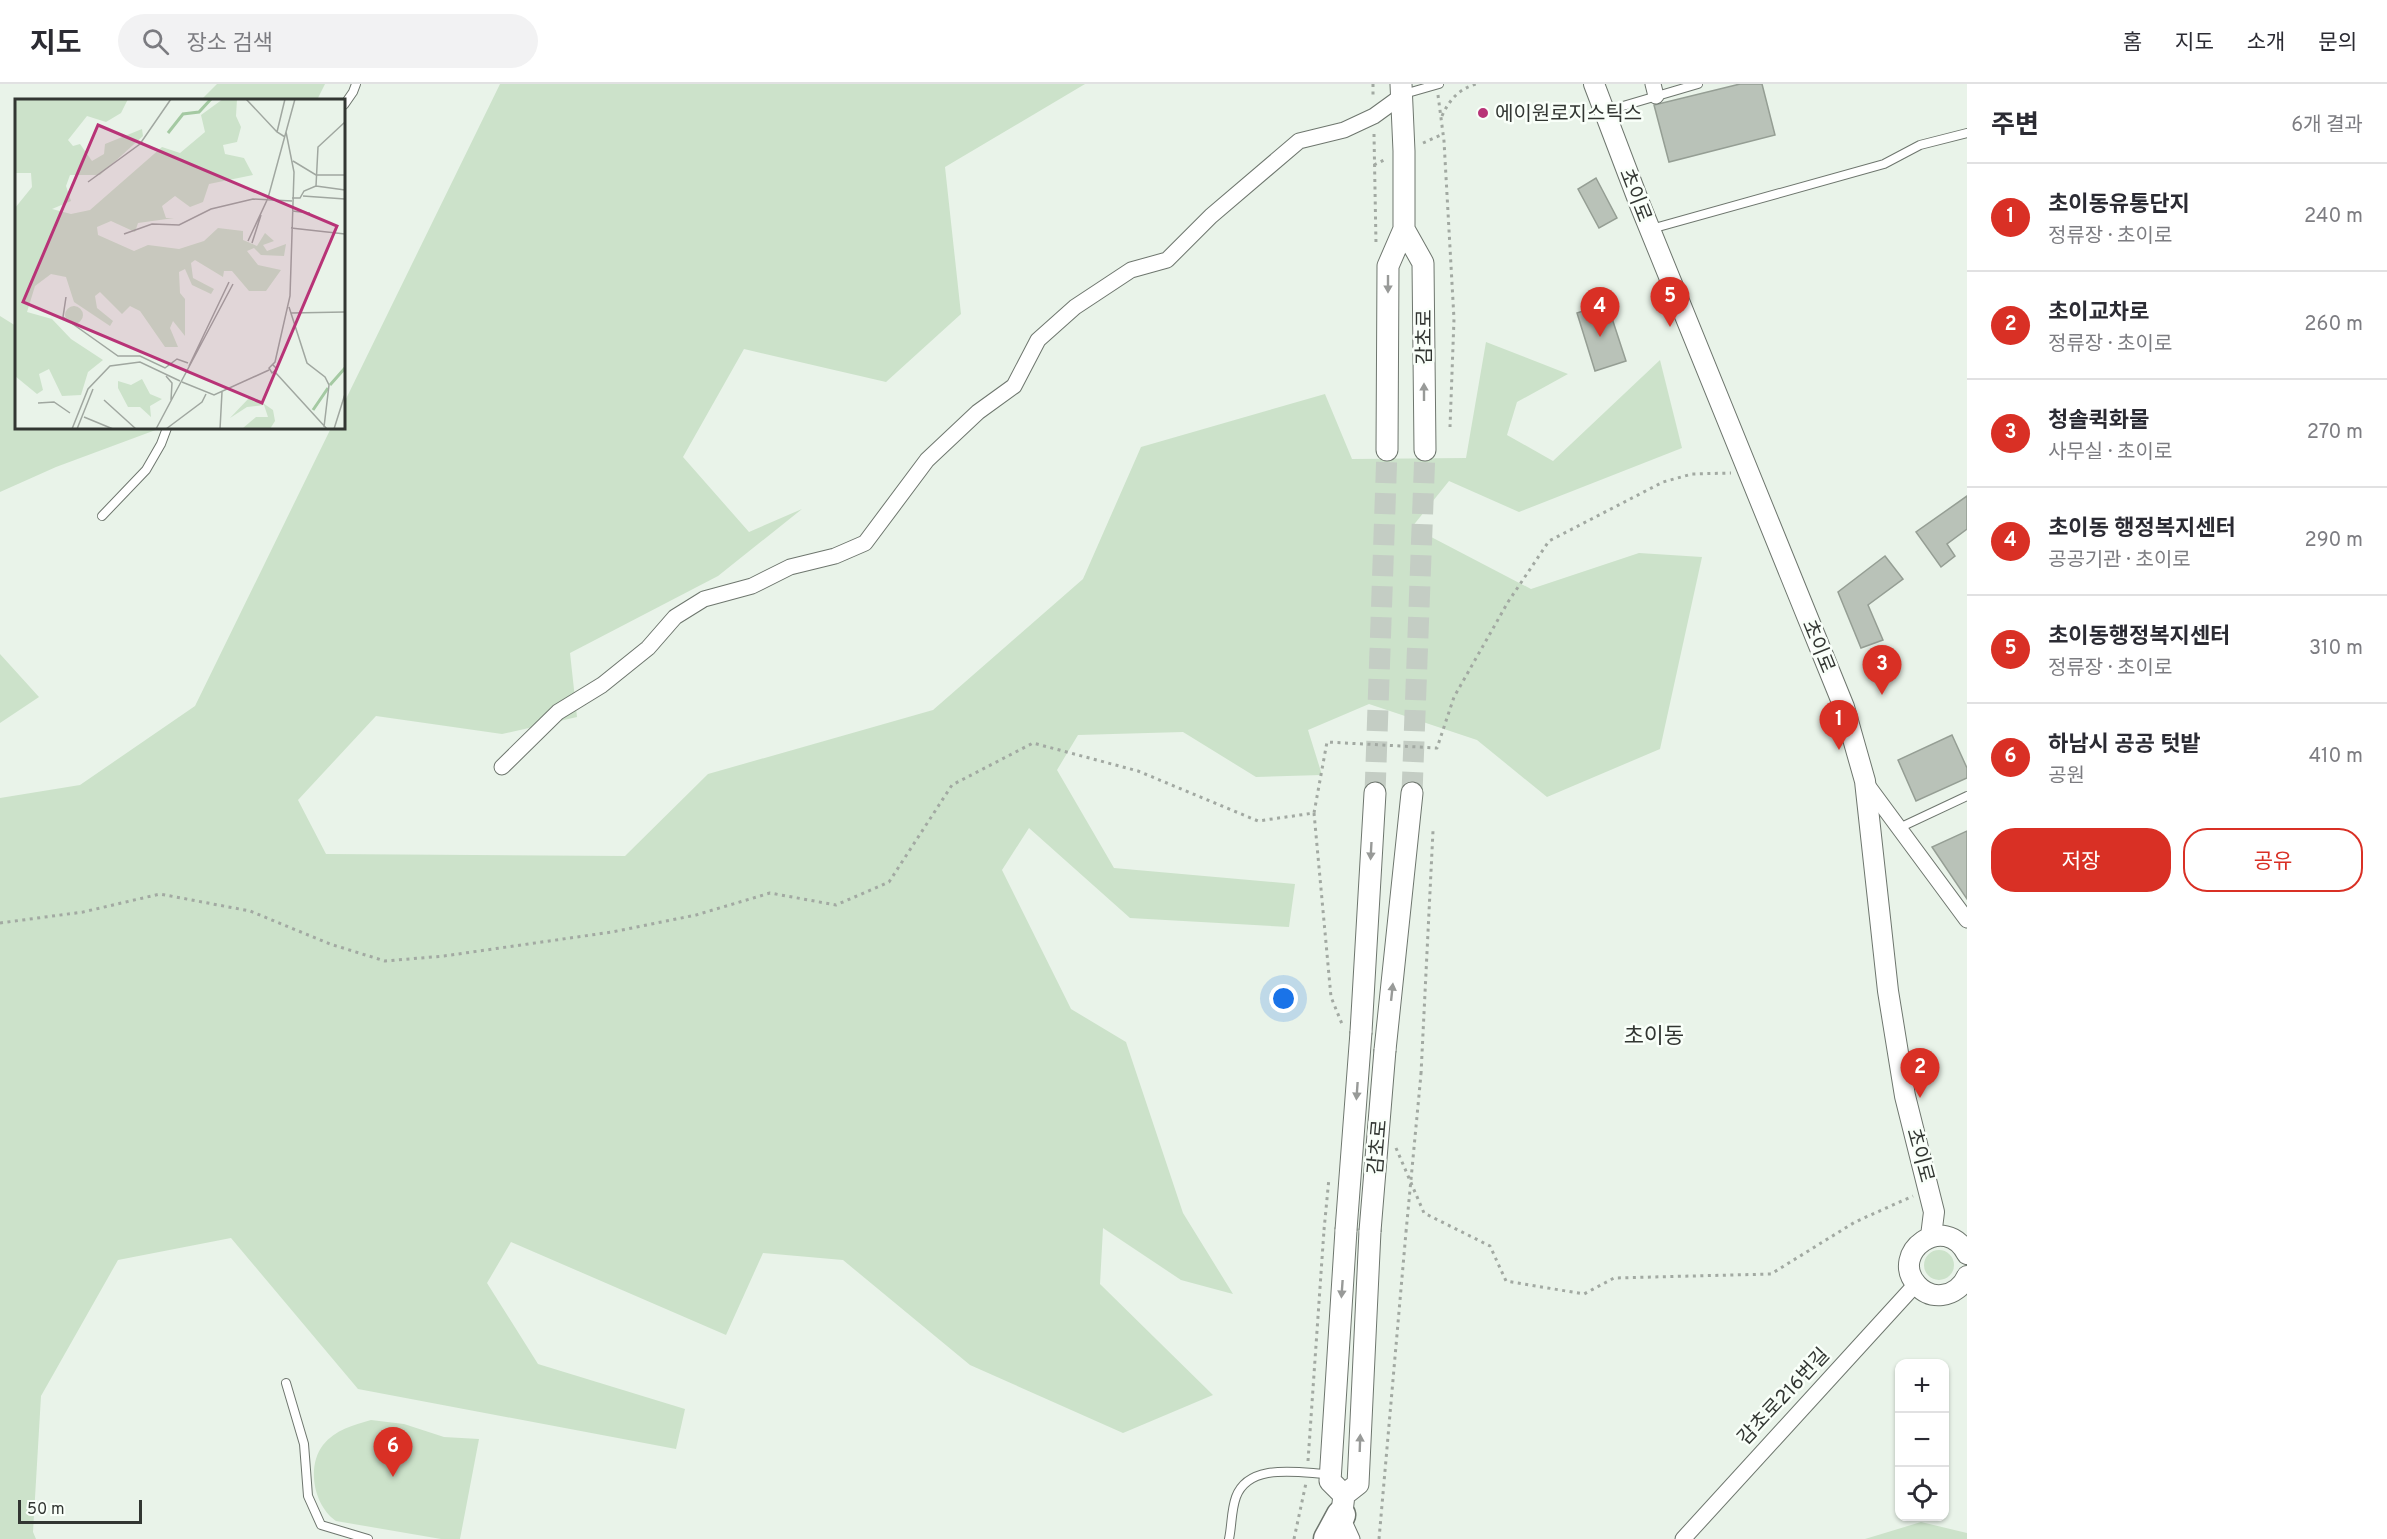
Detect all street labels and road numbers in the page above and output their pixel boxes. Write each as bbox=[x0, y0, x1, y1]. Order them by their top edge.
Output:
street label: 초이로 bbox=[1612, 165, 1656, 226]
street label: 감초로 bbox=[1413, 309, 1439, 365]
street label: 초이로 bbox=[1795, 616, 1840, 677]
street label: 감초로 bbox=[1364, 1119, 1394, 1176]
street label: 초이로 bbox=[1899, 1125, 1939, 1186]
street label: 감초로216번길 bbox=[1733, 1343, 1836, 1451]

